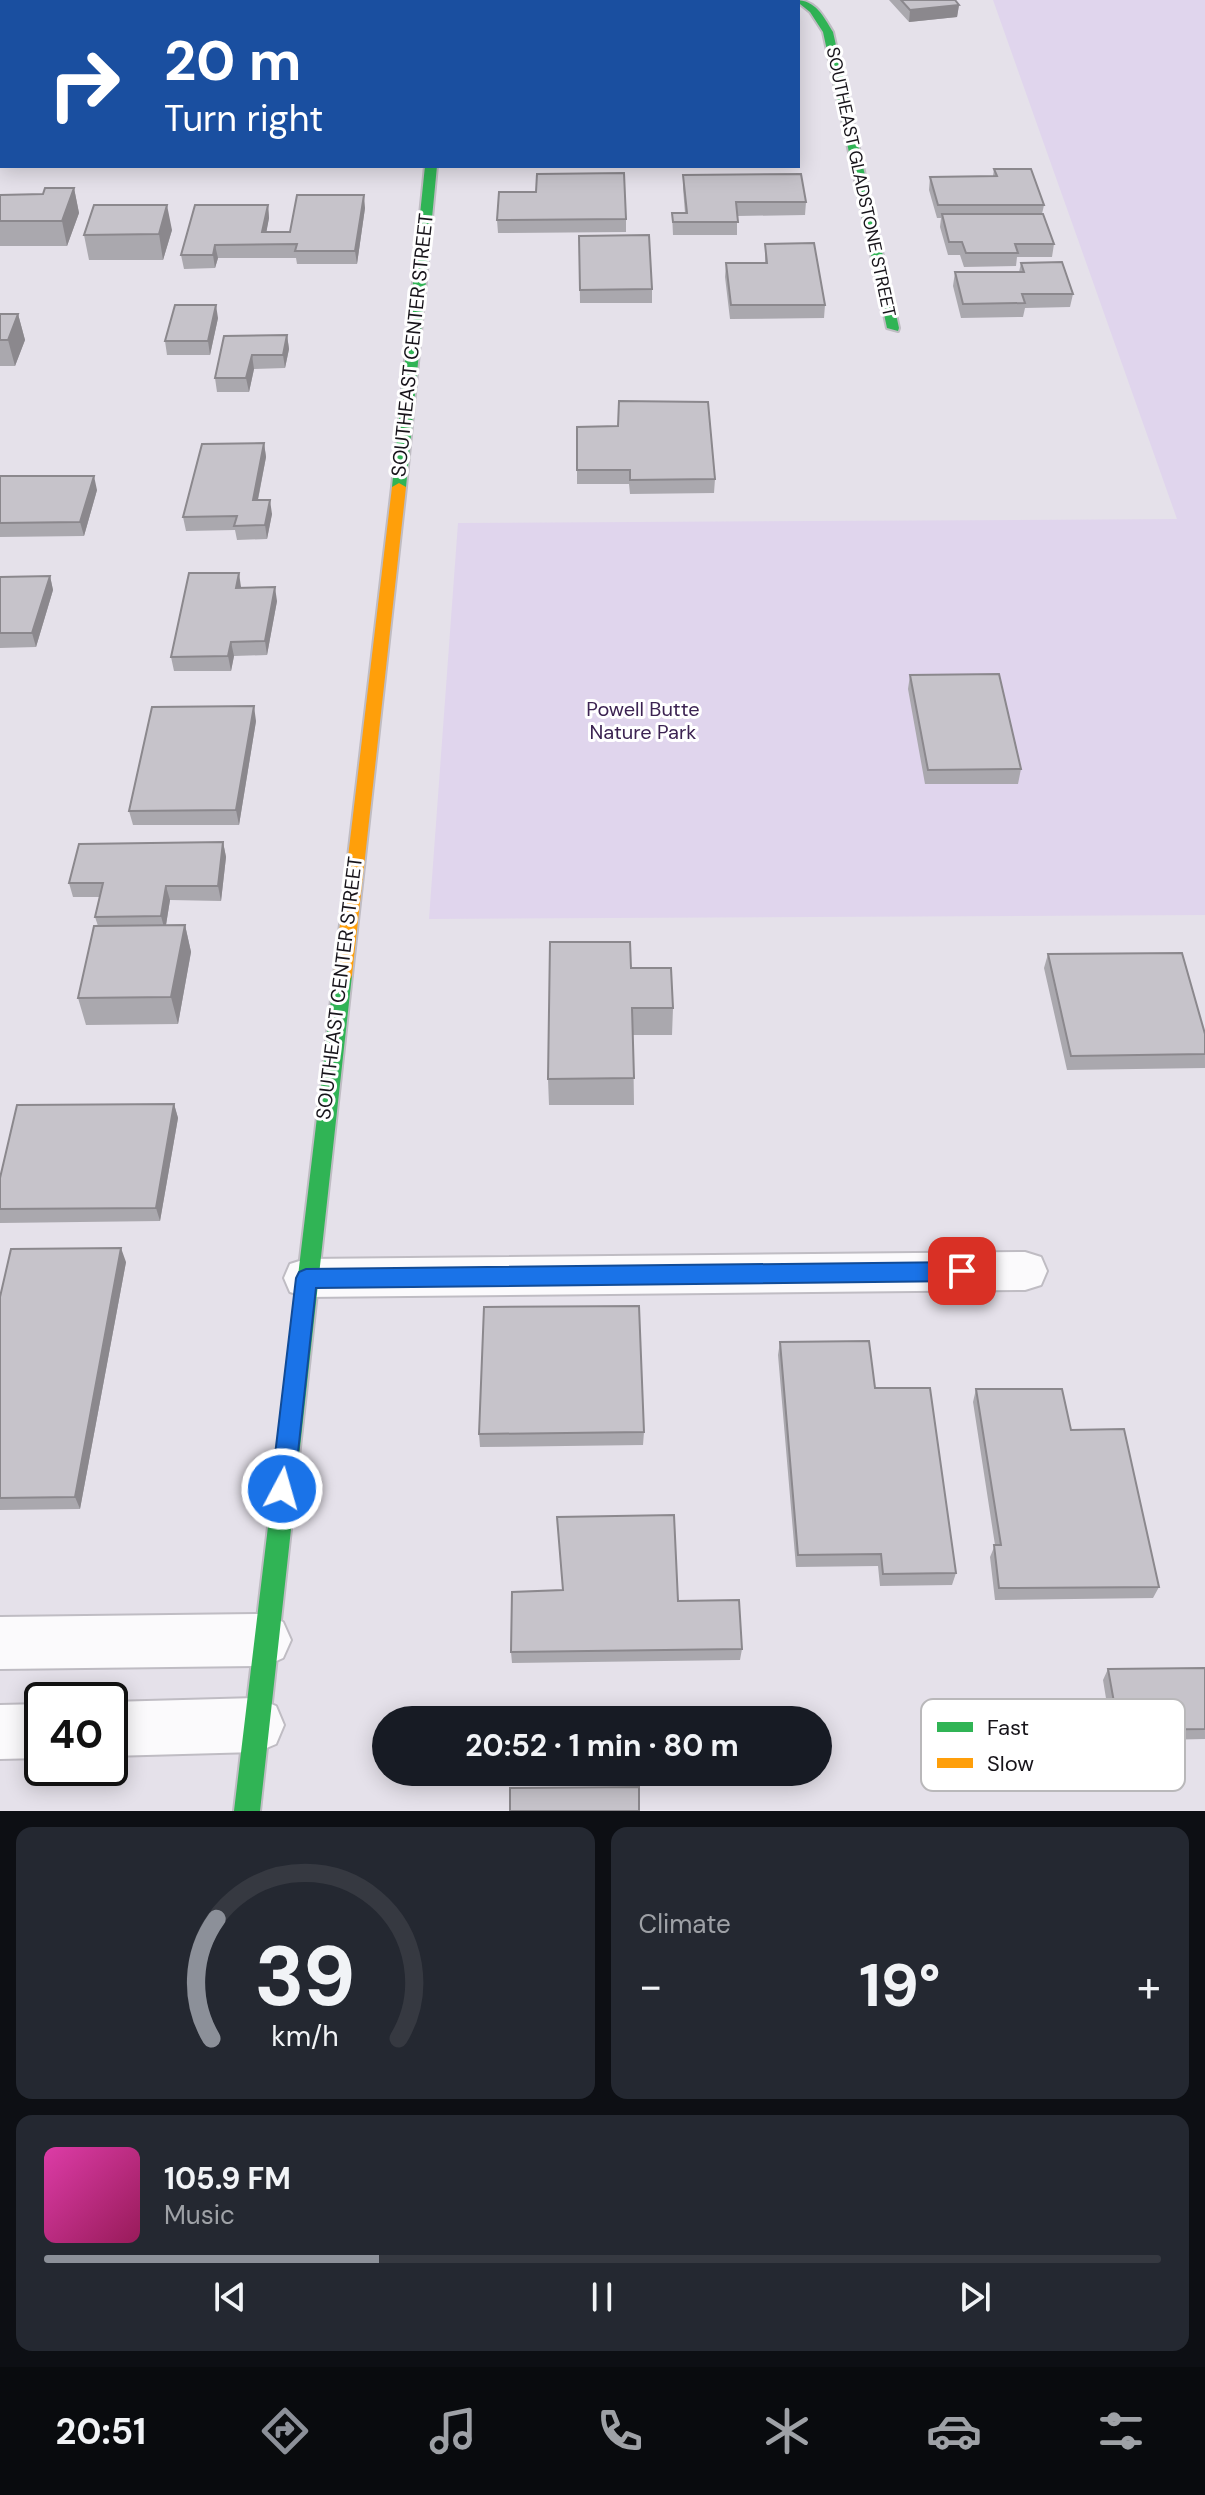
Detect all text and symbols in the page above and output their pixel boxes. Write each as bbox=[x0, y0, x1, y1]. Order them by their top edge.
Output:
text: 20 m bbox=[164, 24, 301, 97]
icon: right bbox=[32, 32, 136, 136]
street label: SOUTHEAST GLADSTONE STREET bbox=[821, 45, 901, 319]
text: Turn right bbox=[164, 95, 323, 142]
street label: SOUTHEAST CENTER STREET bbox=[385, 212, 439, 478]
park label: Powell Butte Nature Park bbox=[586, 696, 700, 745]
street label: SOUTHEAST CENTER STREET bbox=[310, 855, 368, 1121]
pin bbox=[928, 1237, 996, 1305]
icon: arrive bbox=[940, 1249, 984, 1293]
position arrow bbox=[240, 1447, 324, 1531]
speed limit sign: 40 bbox=[24, 1682, 128, 1786]
legend bbox=[921, 1699, 1185, 1791]
text: Fast bbox=[987, 1713, 1029, 1742]
text: 20:52 · 1 min · 80 m bbox=[465, 1726, 739, 1765]
text: Slow bbox=[987, 1749, 1034, 1778]
text: Climate bbox=[639, 1907, 731, 1941]
text: 39 bbox=[255, 1922, 356, 2031]
text: 19° bbox=[859, 1946, 941, 2025]
text: − bbox=[639, 1957, 663, 2015]
text: + bbox=[1137, 1957, 1161, 2015]
text: km/h bbox=[271, 2018, 339, 2055]
text: 105.9 FM bbox=[164, 2159, 291, 2198]
text: Music bbox=[164, 2198, 235, 2232]
icon: previous bbox=[208, 2275, 252, 2319]
icon: pause bbox=[580, 2275, 624, 2319]
icon: next bbox=[953, 2275, 997, 2319]
icon: directions bbox=[257, 2403, 313, 2459]
icon: music bbox=[425, 2403, 481, 2459]
icon: phone bbox=[592, 2403, 648, 2459]
icon: climate bbox=[759, 2403, 815, 2459]
icon: car bbox=[926, 2403, 982, 2459]
icon: filters bbox=[1093, 2403, 1149, 2459]
text: 20:51 bbox=[56, 2408, 146, 2455]

